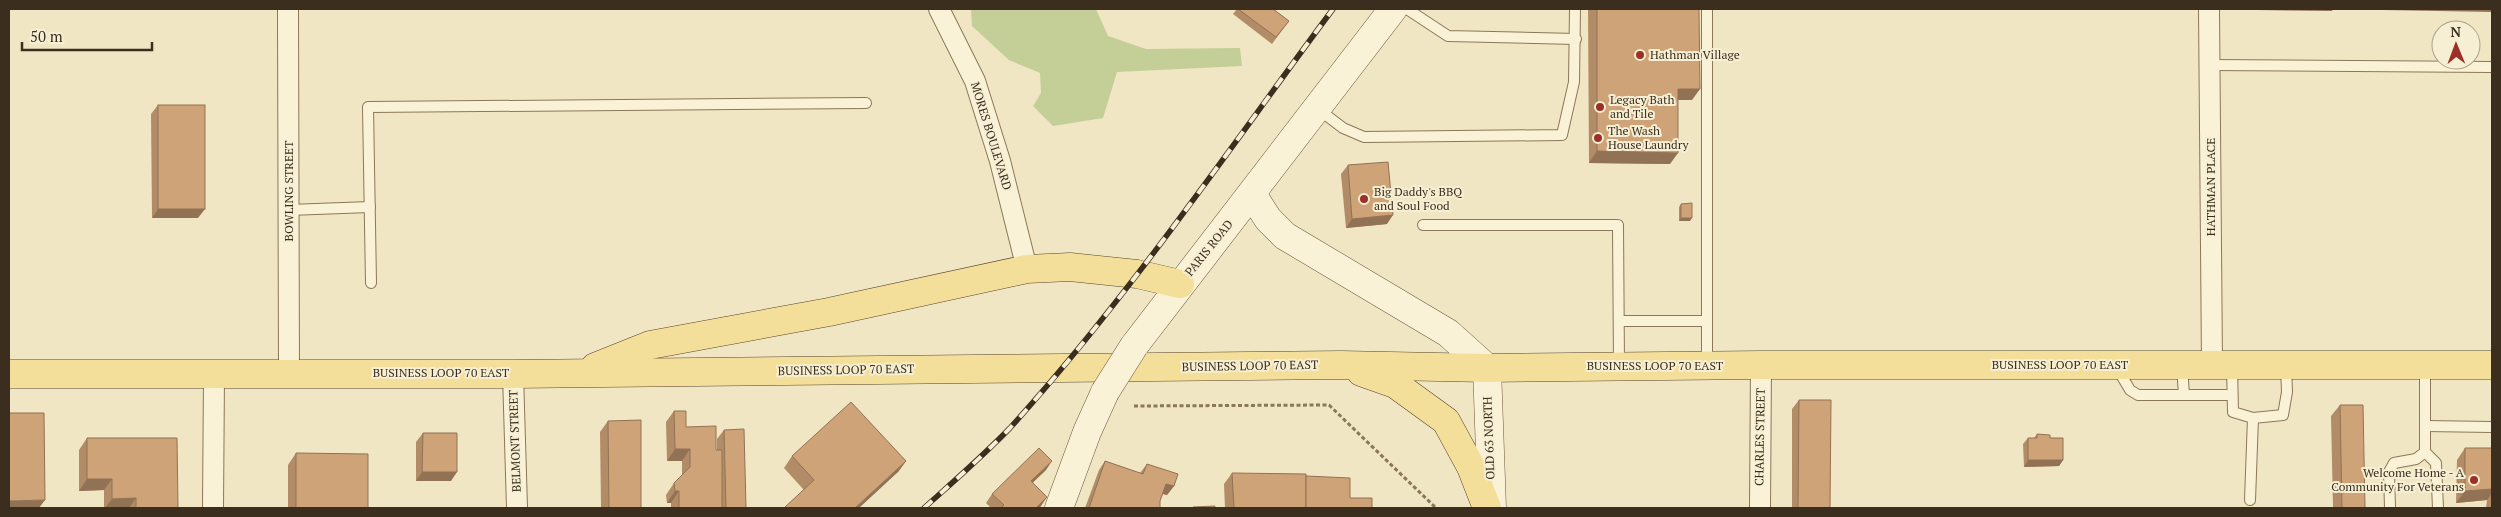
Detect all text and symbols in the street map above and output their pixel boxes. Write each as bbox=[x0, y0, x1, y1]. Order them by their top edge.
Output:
scale bar bbox=[22, 20, 152, 52]
north arrow bbox=[2431, 20, 2481, 70]
text: N bbox=[2450, 22, 2462, 41]
text: 50 m bbox=[30, 26, 63, 46]
place label: Hathman Village bbox=[1650, 47, 1740, 62]
marker: Hathman Village bbox=[1634, 49, 1646, 61]
street label: MORES BOULEVARD bbox=[968, 80, 1015, 192]
place label: Legacy Bath and Tile bbox=[1610, 92, 1675, 121]
marker: Legacy Bath and Tile bbox=[1594, 101, 1606, 113]
place label: The Wash House Laundry bbox=[1608, 123, 1690, 152]
marker: The Wash House Laundry bbox=[1592, 132, 1604, 144]
street label: HATHMAN PLACE bbox=[2203, 138, 2218, 236]
street label: BOWLING STREET bbox=[281, 140, 296, 241]
place label: Big Daddy's BBQ and Soul Food bbox=[1374, 184, 1463, 213]
marker: Big Daddy's BBQ and Soul Food bbox=[1358, 193, 1370, 205]
street label: PARIS ROAD bbox=[1181, 217, 1236, 279]
street label: BUSINESS LOOP 70 EAST bbox=[1182, 357, 1319, 374]
street label: BUSINESS LOOP 70 EAST bbox=[1992, 357, 2129, 372]
street label: BUSINESS LOOP 70 EAST bbox=[1587, 358, 1724, 373]
street label: BUSINESS LOOP 70 EAST bbox=[778, 361, 915, 378]
street label: BUSINESS LOOP 70 EAST bbox=[373, 365, 510, 380]
street label: CHARLES STREET bbox=[1751, 387, 1768, 486]
street label: BELMONT STREET bbox=[505, 389, 524, 492]
street label: OLD 63 NORTH bbox=[1480, 396, 1497, 480]
place label: Welcome Home - A Community For Veterans bbox=[2331, 465, 2465, 494]
marker: Welcome Home - A Community For Veterans bbox=[2468, 474, 2480, 486]

